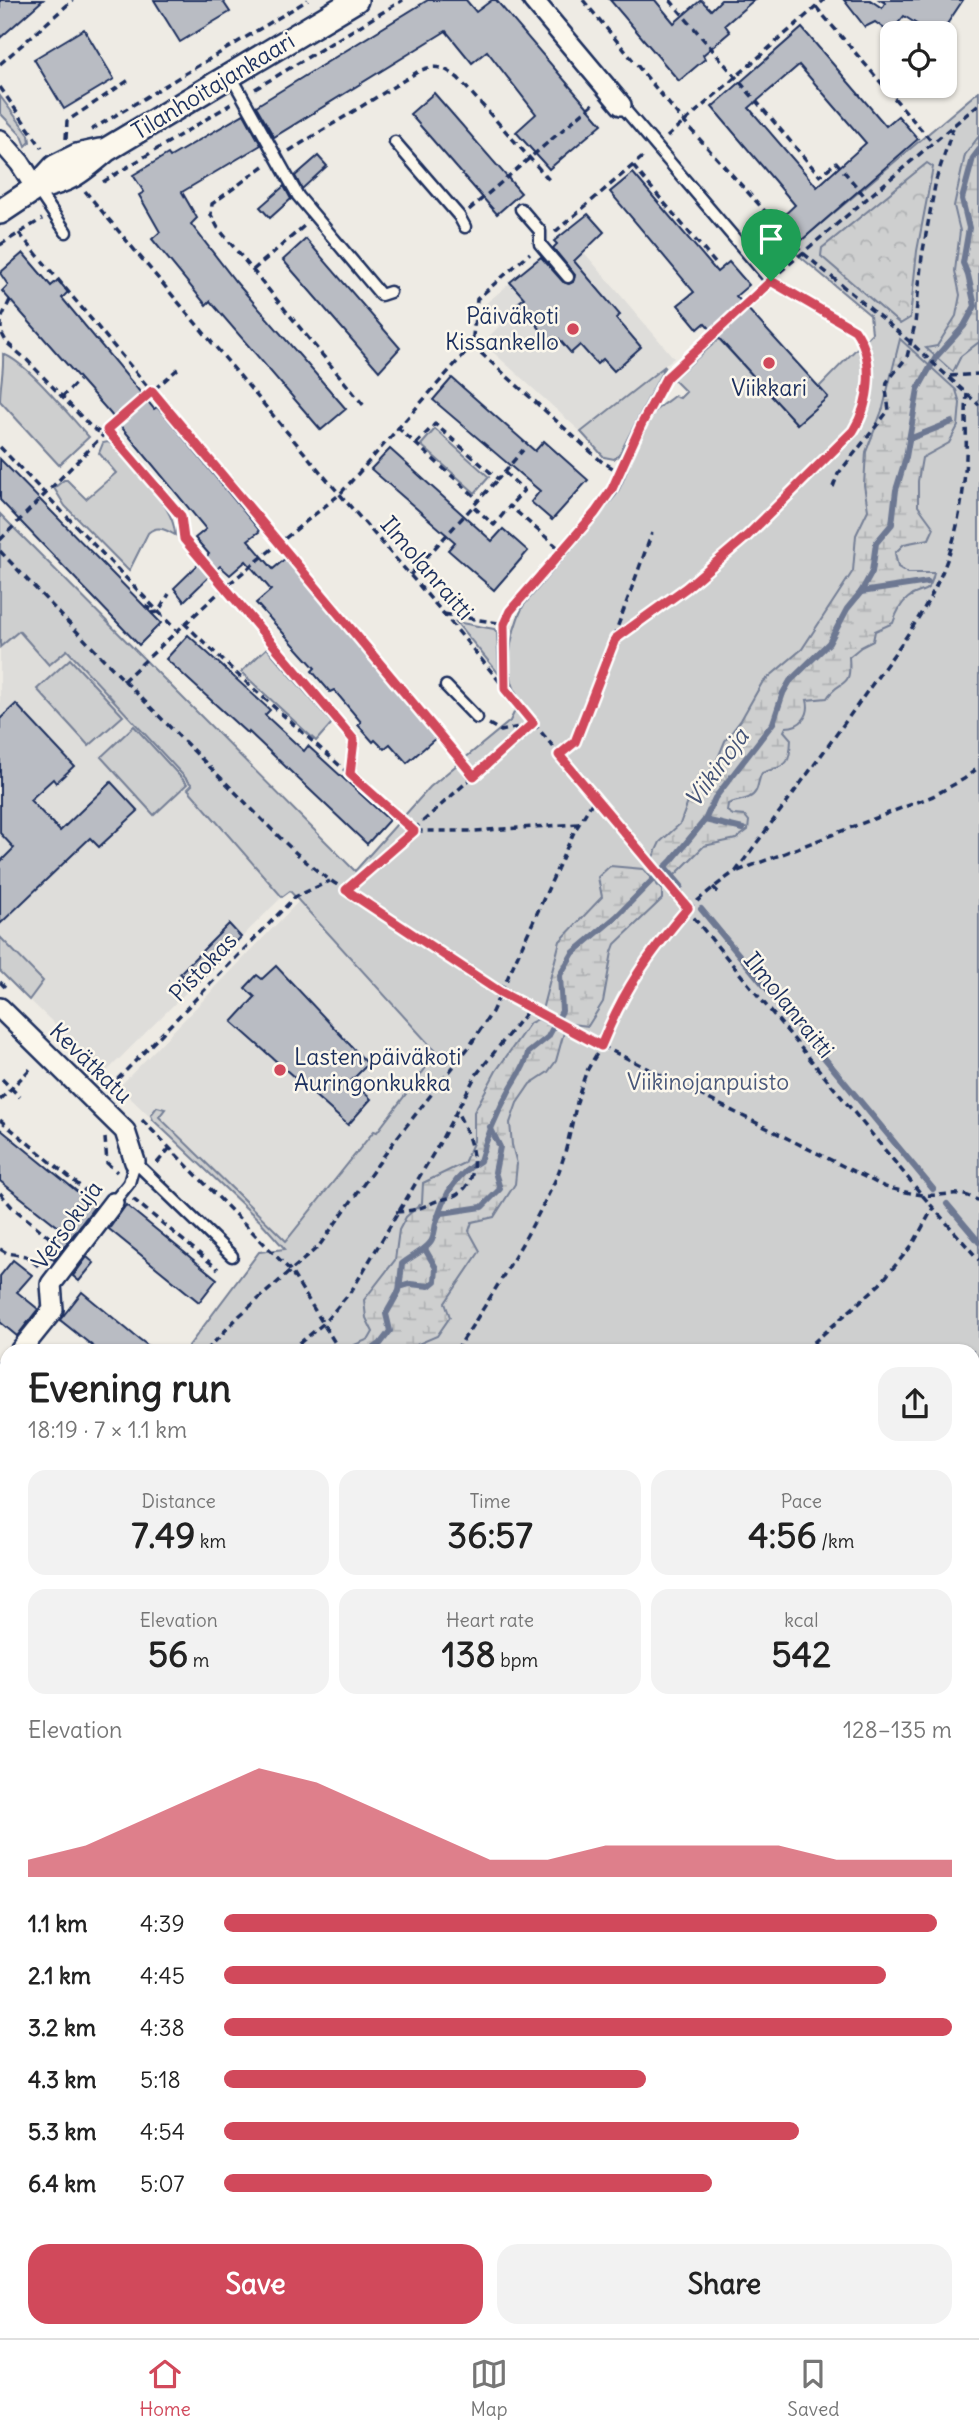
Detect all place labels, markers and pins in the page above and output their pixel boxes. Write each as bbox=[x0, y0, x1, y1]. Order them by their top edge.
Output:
pin bbox=[741, 209, 801, 281]
place label: Päiväkoti Kissankello bbox=[445, 301, 559, 356]
marker: Päiväkoti Kissankello bbox=[565, 321, 581, 337]
marker: Viikkari bbox=[761, 355, 777, 371]
place label: Viikkari bbox=[731, 373, 807, 402]
place label: Lasten päiväkoti Auringonkukka bbox=[294, 1042, 461, 1097]
marker: Lasten päiväkoti Auringonkukka bbox=[272, 1062, 288, 1078]

